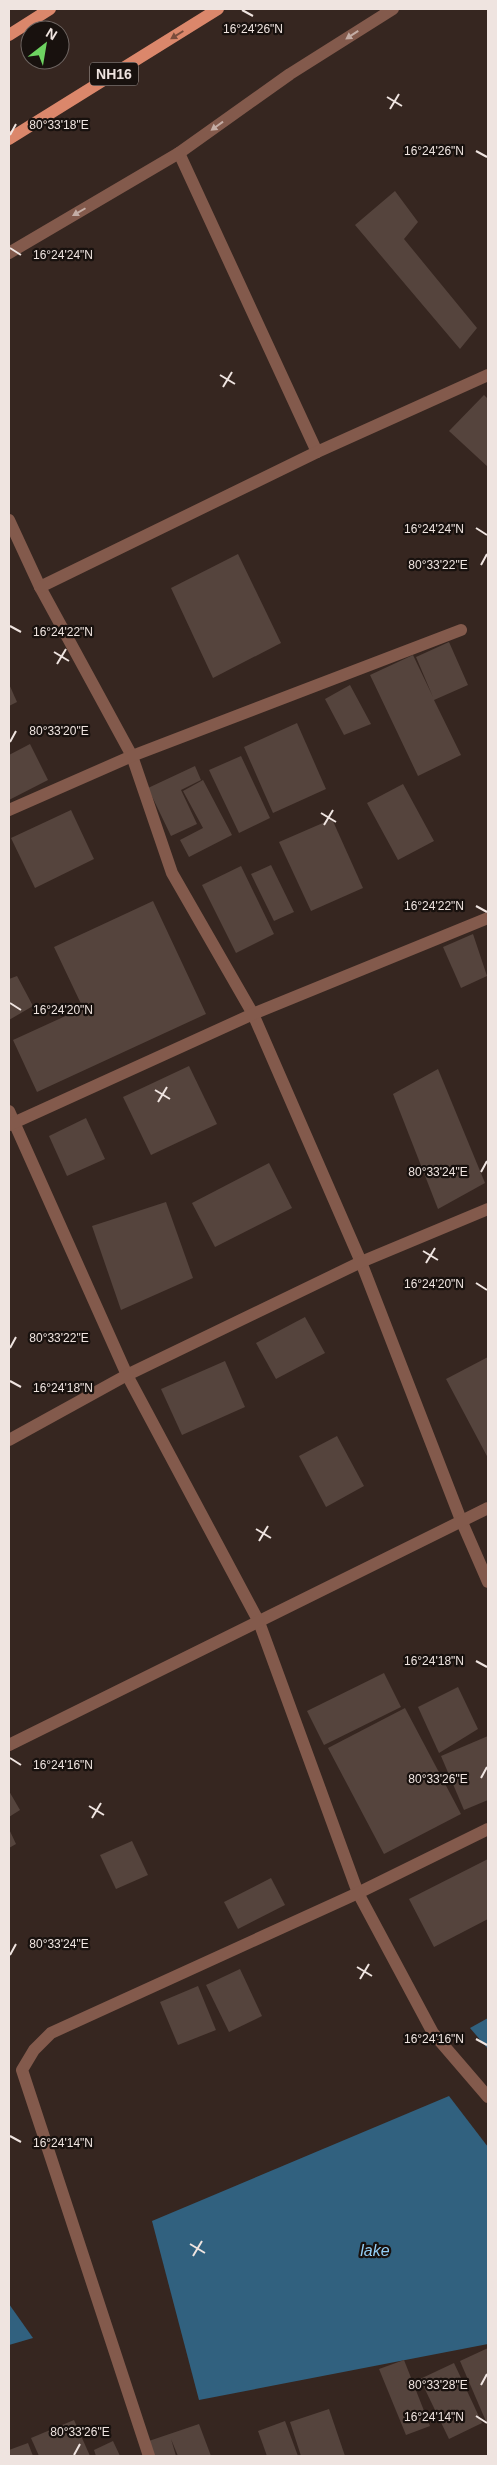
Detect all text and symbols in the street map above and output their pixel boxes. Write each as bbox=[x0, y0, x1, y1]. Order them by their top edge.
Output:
north arrow bbox=[20, 20, 70, 70]
text: 16°24'26"N bbox=[223, 22, 283, 36]
text: N bbox=[43, 24, 60, 43]
one-way arrow bbox=[170, 30, 183, 39]
one-way arrow bbox=[345, 30, 358, 40]
road number: NH16 bbox=[90, 62, 138, 86]
text: 80°33'18"E bbox=[29, 118, 89, 132]
one-way arrow bbox=[210, 121, 224, 131]
text: 16°24'26"N bbox=[404, 144, 464, 158]
one-way arrow bbox=[73, 207, 86, 216]
text: 16°24'24"N bbox=[33, 248, 93, 262]
text: 16°24'24"N bbox=[404, 522, 464, 536]
text: 80°33'22"E bbox=[408, 558, 468, 572]
text: 16°24'22"N bbox=[33, 625, 93, 639]
text: 80°33'20"E bbox=[29, 724, 89, 738]
text: 16°24'22"N bbox=[404, 899, 464, 913]
text: 16°24'20"N bbox=[33, 1003, 93, 1017]
text: 80°33'24"E bbox=[408, 1165, 468, 1179]
text: 16°24'20"N bbox=[404, 1277, 464, 1291]
text: 80°33'22"E bbox=[29, 1331, 89, 1345]
text: 16°24'18"N bbox=[33, 1381, 93, 1395]
text: 16°24'18"N bbox=[404, 1654, 464, 1668]
text: 16°24'16"N bbox=[33, 1758, 93, 1772]
text: 80°33'26"E bbox=[408, 1772, 468, 1786]
text: 80°33'24"E bbox=[29, 1937, 89, 1951]
text: 16°24'16"N bbox=[404, 2032, 464, 2046]
text: 16°24'14"N bbox=[33, 2136, 93, 2150]
water label: lake bbox=[360, 2242, 390, 2259]
text: 80°33'28"E bbox=[408, 2378, 468, 2392]
text: 16°24'14"N bbox=[404, 2410, 464, 2424]
text: 80°33'26"E bbox=[50, 2425, 110, 2439]

